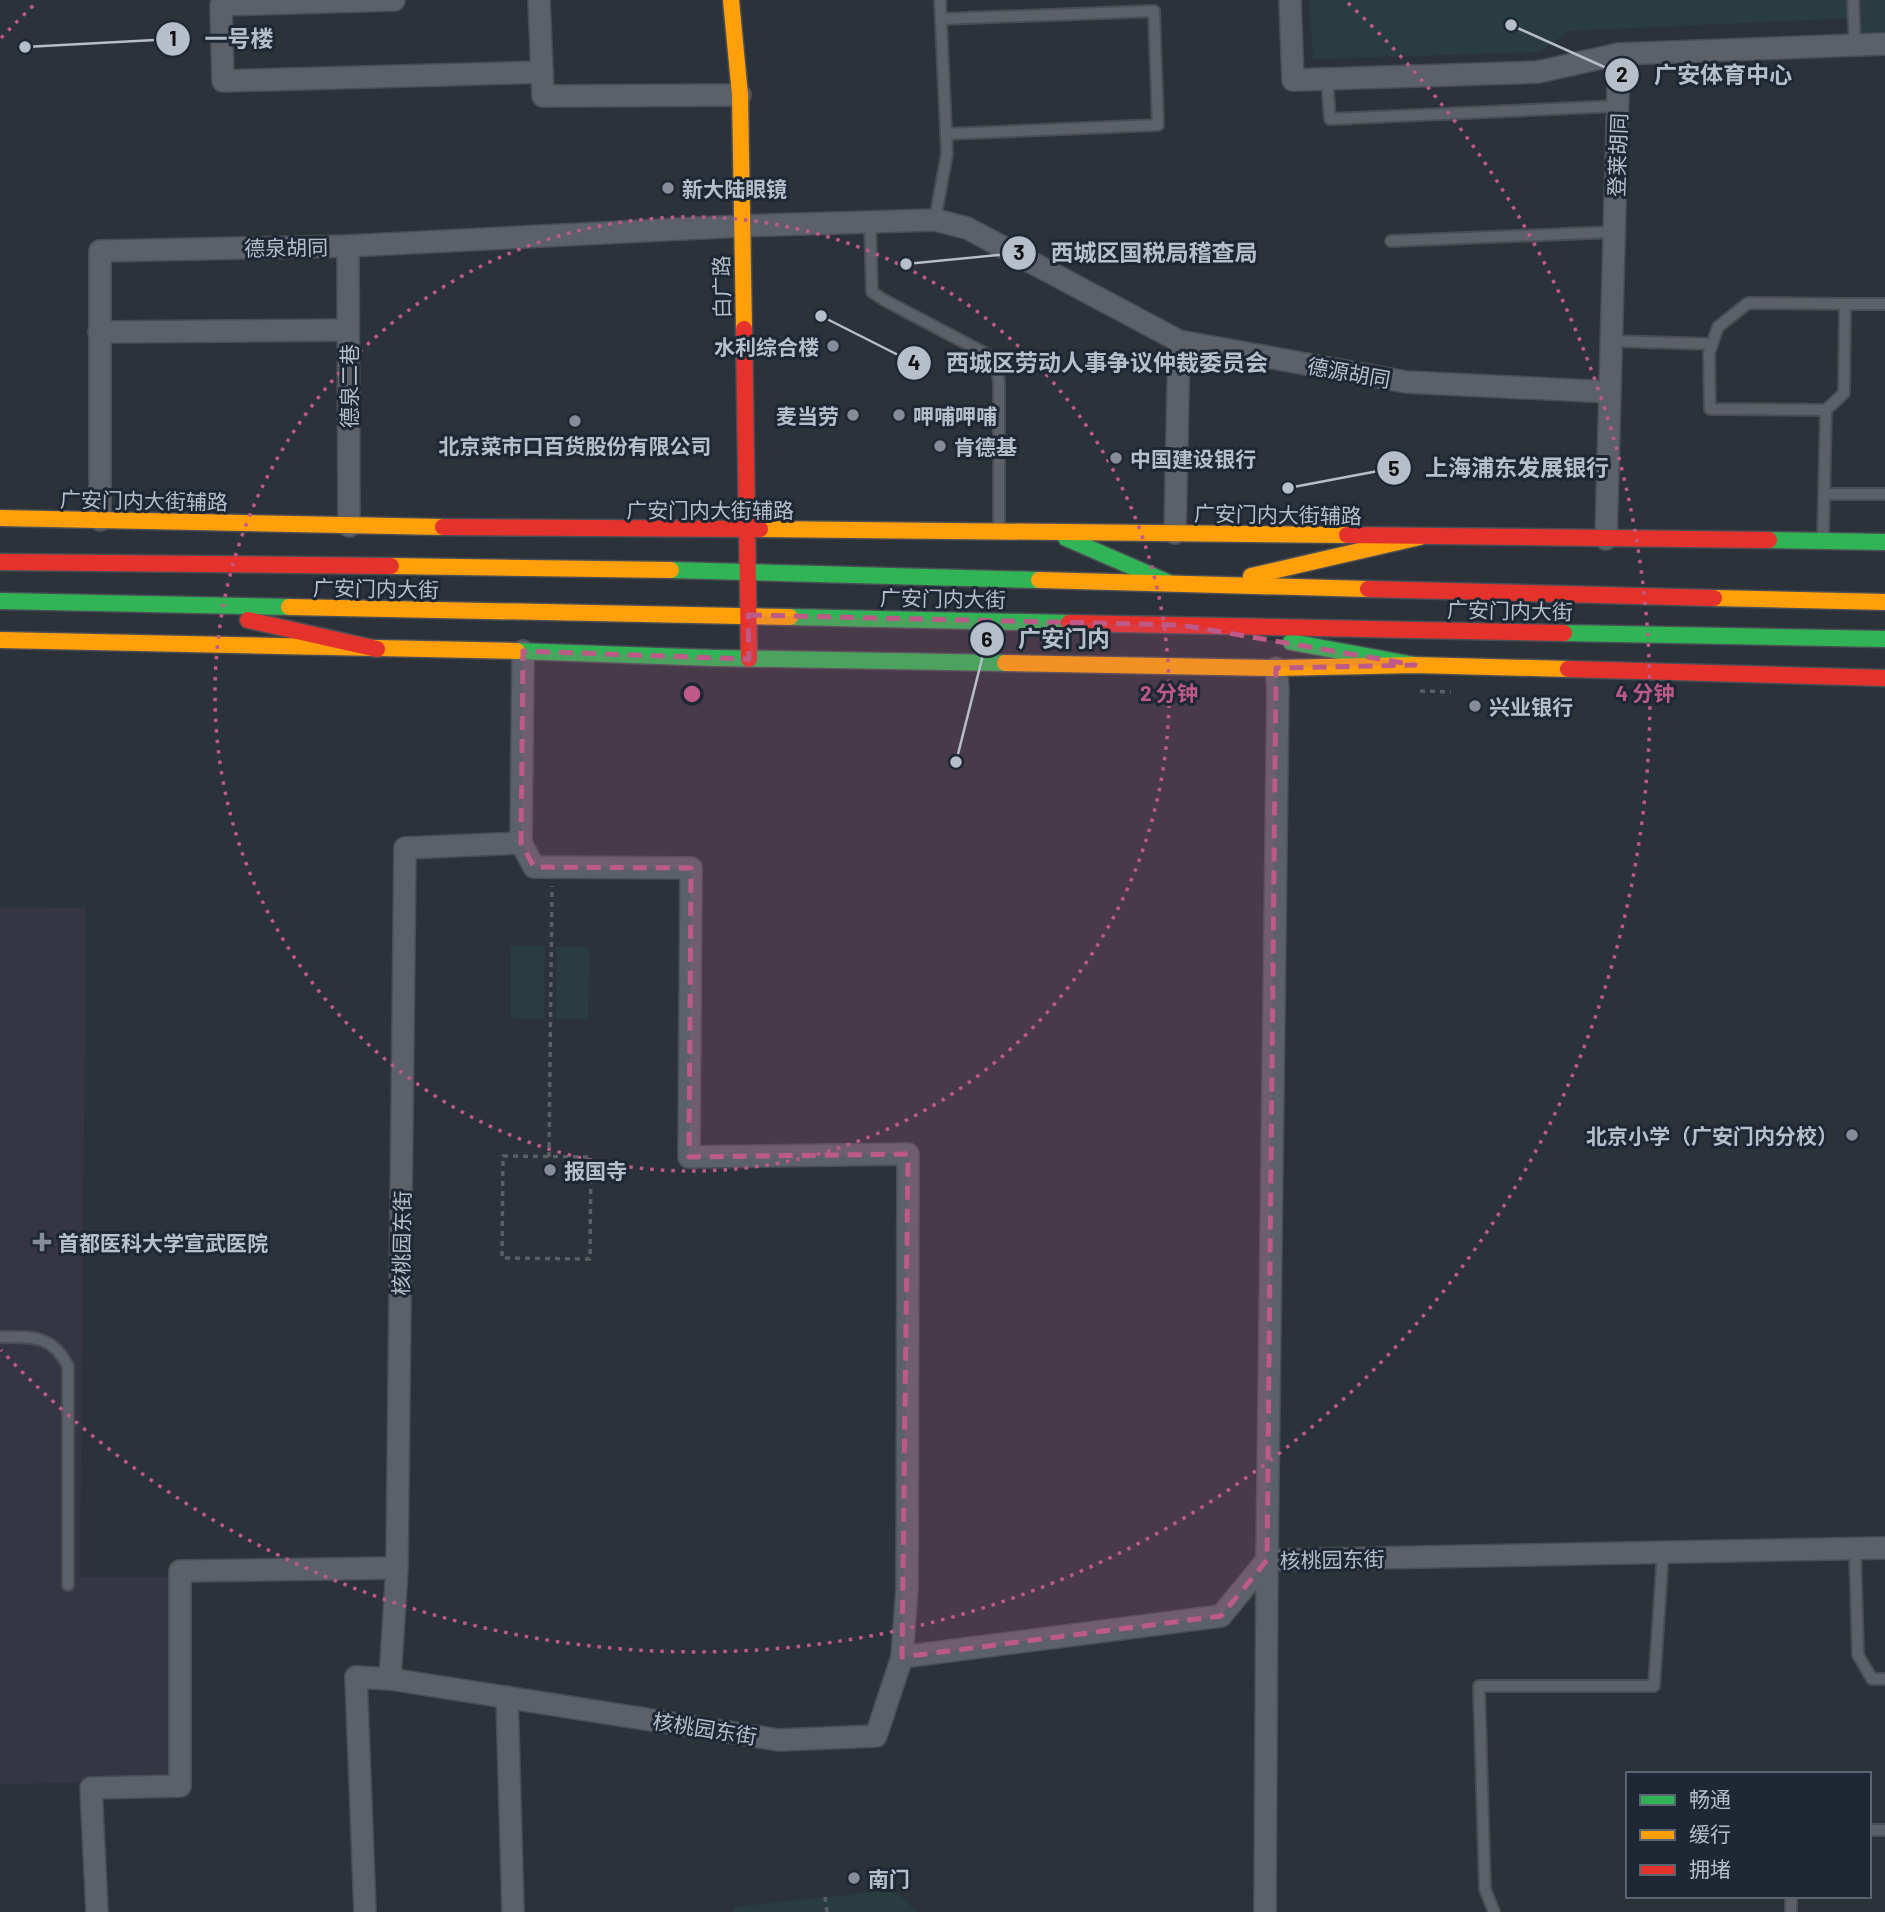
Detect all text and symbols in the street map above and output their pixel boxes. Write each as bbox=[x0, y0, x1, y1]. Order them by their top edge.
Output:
callout: 一号楼 bbox=[156, 17, 288, 61]
text: 一号楼 bbox=[205, 24, 274, 52]
text: 1 bbox=[169, 25, 177, 50]
callout: 广安体育中心 bbox=[1605, 53, 1806, 97]
text: 广安体育中心 bbox=[1654, 60, 1792, 88]
text: 2 bbox=[1616, 61, 1628, 86]
street label: 登莱胡同 bbox=[1603, 113, 1631, 197]
place label: 新大陆眼镜 bbox=[682, 176, 787, 201]
marker: 新大陆眼镜 bbox=[660, 180, 676, 196]
callout: 西城区国税局稽查局 bbox=[1001, 231, 1271, 275]
street label: 德泉胡同 bbox=[244, 234, 328, 260]
text: 西城区国税局稽查局 bbox=[1051, 238, 1258, 266]
text: 3 bbox=[1013, 239, 1025, 264]
street label: 白广路 bbox=[708, 255, 734, 319]
place label: 水利综合楼 bbox=[714, 334, 819, 359]
marker: 水利综合楼 bbox=[825, 338, 841, 354]
callout: 西城区劳动人事争议仲裁委员会 bbox=[897, 341, 1282, 385]
street label: 德泉二巷 bbox=[336, 344, 361, 428]
text: 西城区劳动人事争议仲裁委员会 bbox=[946, 348, 1268, 376]
text: 4 bbox=[908, 349, 920, 374]
street label: 德源胡同 bbox=[1305, 352, 1393, 392]
place label: 麦当劳 bbox=[776, 403, 839, 428]
place label: 呷哺呷哺 bbox=[913, 403, 997, 428]
marker: 麦当劳 bbox=[845, 407, 861, 423]
marker: 呷哺呷哺 bbox=[891, 407, 907, 423]
marker: 北京菜市口百货股份有限公司 bbox=[567, 413, 583, 429]
place label: 北京菜市口百货股份有限公司 bbox=[439, 433, 712, 458]
place label: 肯德基 bbox=[954, 434, 1017, 459]
marker: 肯德基 bbox=[932, 438, 948, 454]
place label: 中国建设银行 bbox=[1130, 446, 1256, 471]
callout: 上海浦东发展银行 bbox=[1376, 446, 1623, 490]
marker: 中国建设银行 bbox=[1108, 450, 1124, 466]
text: 上海浦东发展银行 bbox=[1425, 453, 1609, 481]
text: 5 bbox=[1388, 455, 1400, 480]
street label: 广安门内大街辅路 bbox=[60, 486, 228, 514]
street label: 广安门内大街辅路 bbox=[626, 497, 794, 522]
street label: 广安门内大街辅路 bbox=[1194, 500, 1362, 528]
street label: 广安门内大街 bbox=[313, 574, 439, 602]
street label: 广安门内大街 bbox=[880, 584, 1006, 612]
street label: 广安门内大街 bbox=[1447, 596, 1573, 624]
callout: 广安门内 bbox=[969, 617, 1124, 661]
text: 广安门内 bbox=[1018, 624, 1110, 652]
text: 6 bbox=[981, 626, 993, 651]
text: 2 分钟 bbox=[1140, 680, 1198, 705]
text: 4 分钟 bbox=[1616, 680, 1674, 705]
centre of rings bbox=[680, 682, 704, 706]
place label: 兴业银行 bbox=[1489, 694, 1573, 719]
marker: 兴业银行 bbox=[1467, 698, 1483, 714]
place label: 北京小学（广安门内分校） bbox=[1586, 1123, 1838, 1148]
marker: 北京小学（广安门内分校） bbox=[1844, 1127, 1860, 1143]
place label: 报国寺 bbox=[564, 1158, 627, 1183]
marker: 报国寺 bbox=[542, 1162, 558, 1178]
street label: 核桃园东街 bbox=[388, 1190, 414, 1296]
place label: 首都医科大学宣武医院 bbox=[58, 1230, 268, 1255]
marker: 首都医科大学宣武医院 bbox=[32, 1232, 52, 1252]
street label: 核桃园东街 bbox=[1279, 1546, 1385, 1572]
street label: 核桃园东街 bbox=[651, 1707, 759, 1749]
legend bbox=[1626, 1772, 1871, 1898]
text: 畅通 bbox=[1689, 1786, 1731, 1811]
text: 缓行 bbox=[1689, 1821, 1731, 1846]
text: 拥堵 bbox=[1689, 1856, 1731, 1881]
place label: 南门 bbox=[868, 1866, 910, 1891]
marker: 南门 bbox=[846, 1870, 862, 1886]

